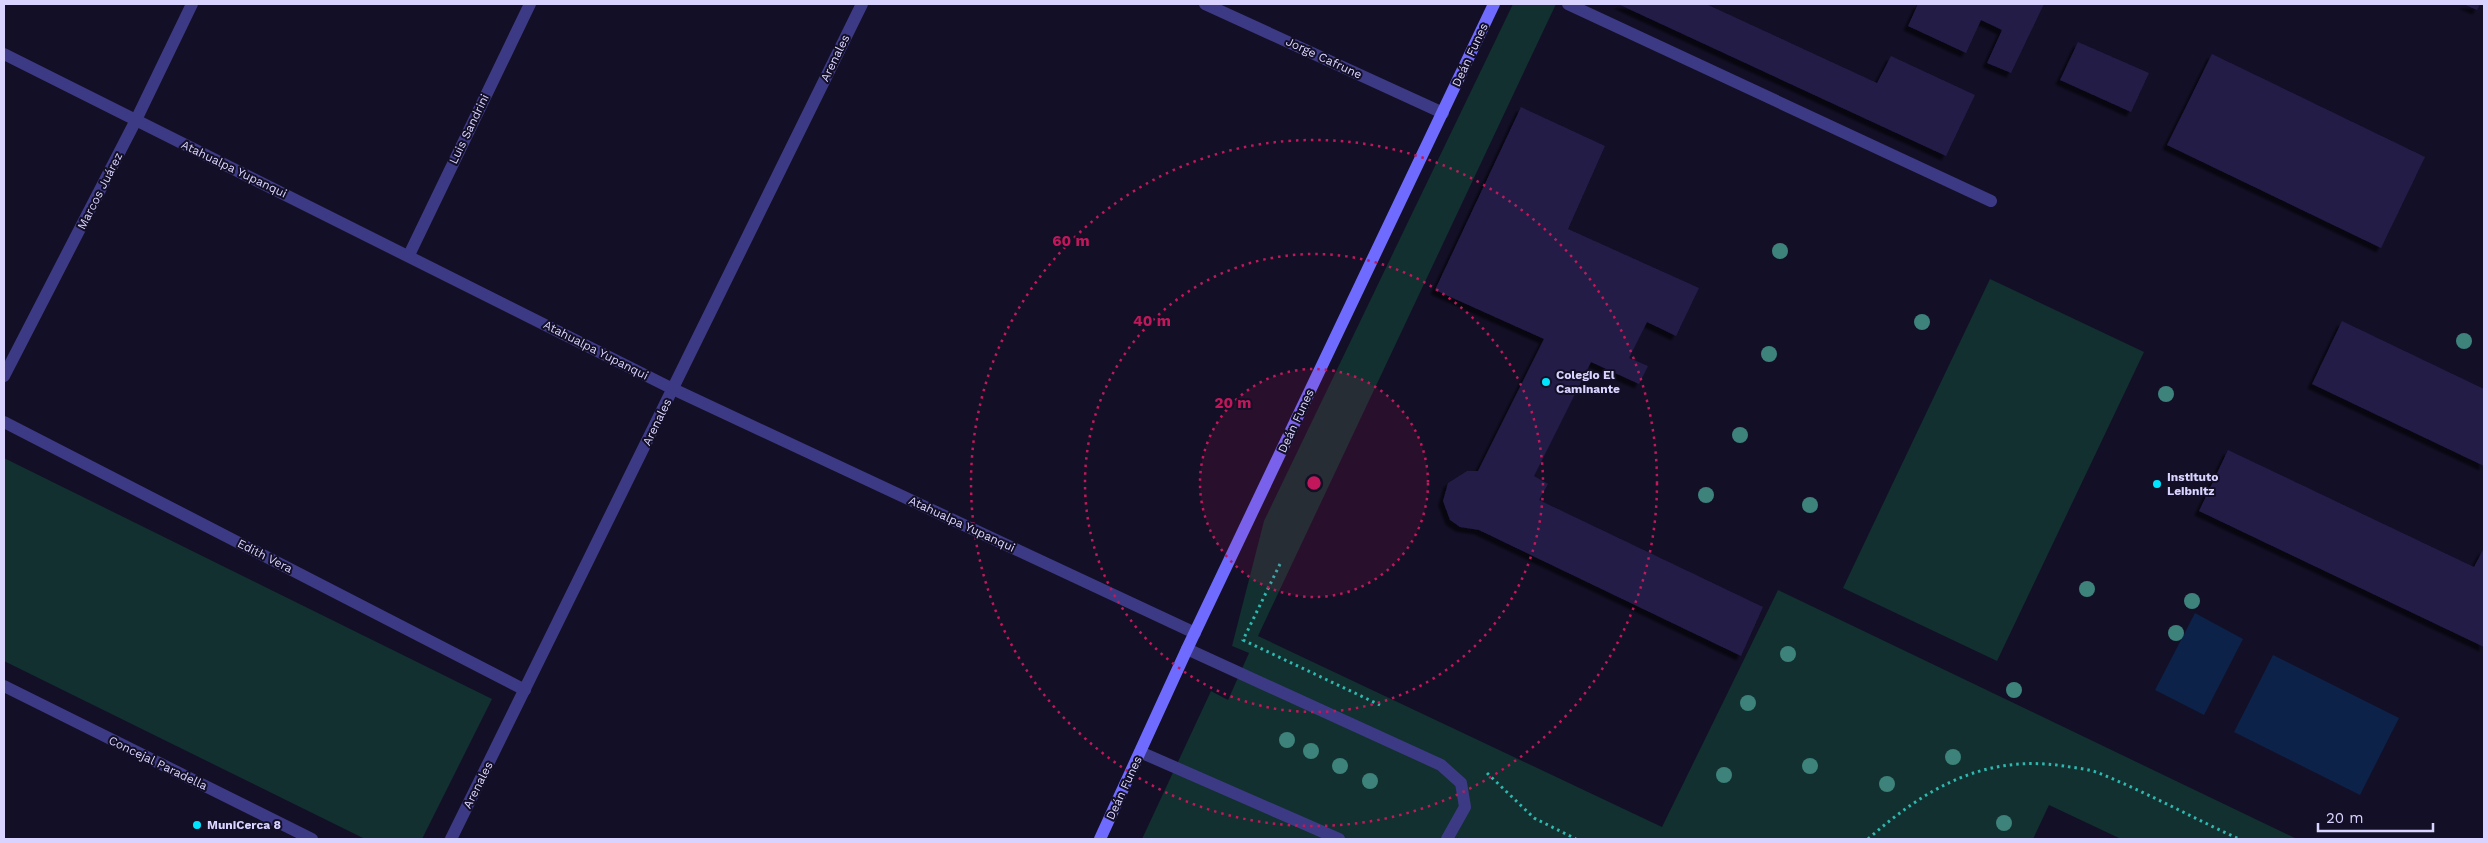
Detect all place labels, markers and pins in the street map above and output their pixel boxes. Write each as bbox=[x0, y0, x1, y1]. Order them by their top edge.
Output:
place label: Colegio El Caminante bbox=[1556, 368, 1620, 396]
marker: Colegio El Caminante bbox=[1540, 376, 1552, 388]
place label: Instituto Leibnitz bbox=[2167, 470, 2218, 498]
centre of rings bbox=[1305, 474, 1323, 492]
marker: Instituto Leibnitz bbox=[2151, 478, 2163, 490]
place label: MuniCerca 8 bbox=[207, 818, 281, 832]
marker: MuniCerca 8 bbox=[191, 819, 203, 831]

